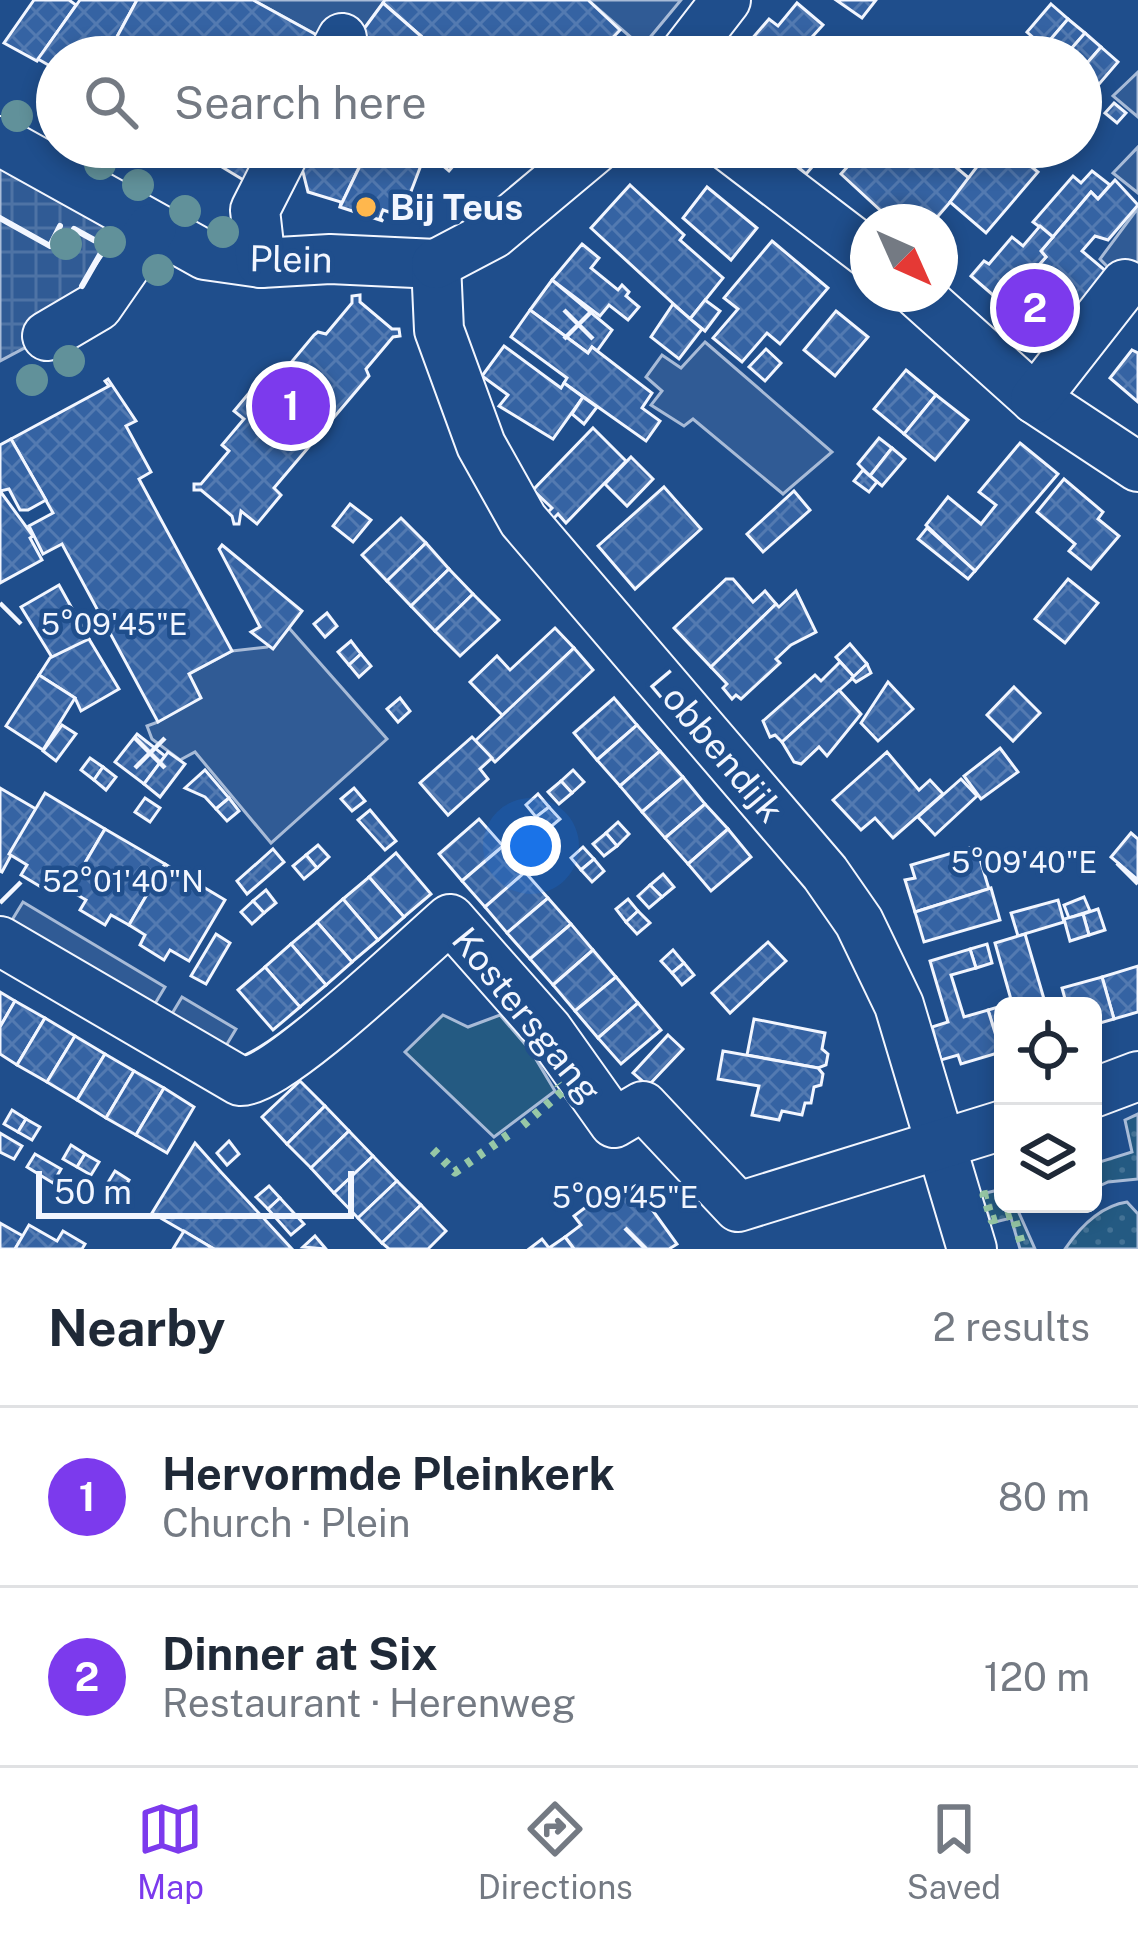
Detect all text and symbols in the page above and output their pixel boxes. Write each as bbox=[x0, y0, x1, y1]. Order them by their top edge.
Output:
search box bbox=[36, 36, 1102, 168]
icon: search bbox=[78, 69, 144, 135]
text: Search here bbox=[174, 76, 427, 129]
place label: Bij Teus bbox=[390, 186, 523, 228]
marker: Bij Teus bbox=[353, 194, 379, 220]
north arrow bbox=[850, 204, 958, 312]
street label: Plein bbox=[249, 237, 333, 281]
pin: 2 bbox=[996, 263, 1074, 353]
pin: 1 bbox=[252, 361, 330, 451]
text: 5°09'45"E bbox=[41, 606, 187, 642]
street label: Lobbendijk bbox=[641, 662, 793, 830]
your location bbox=[501, 816, 561, 876]
text: 5°09'40"E bbox=[951, 844, 1097, 880]
text: 52°01'40"N bbox=[42, 863, 204, 899]
street label: Kostersgang bbox=[444, 919, 610, 1111]
map controls bbox=[994, 997, 1102, 1213]
button: locate bbox=[994, 997, 1102, 1105]
button: layers bbox=[994, 1105, 1102, 1213]
scale bar bbox=[36, 1165, 354, 1218]
text: 50 m bbox=[54, 1173, 132, 1211]
text: 5°09'45"E bbox=[552, 1179, 698, 1215]
text: Nearby bbox=[48, 1298, 225, 1357]
text: 2 results bbox=[933, 1304, 1090, 1350]
text: Hervormde Pleinkerk bbox=[162, 1447, 615, 1500]
text: 1 bbox=[79, 1474, 95, 1520]
text: 80 m bbox=[998, 1474, 1090, 1520]
text: Church · Plein bbox=[162, 1500, 410, 1546]
text: Dinner at Six bbox=[162, 1627, 438, 1680]
text: 2 bbox=[75, 1654, 99, 1700]
text: 120 m bbox=[984, 1654, 1090, 1700]
text: Restaurant · Herenweg bbox=[162, 1680, 576, 1726]
tab: Map bbox=[137, 1796, 204, 1906]
tab: Directions bbox=[478, 1796, 633, 1906]
tab: Saved bbox=[907, 1796, 1001, 1906]

